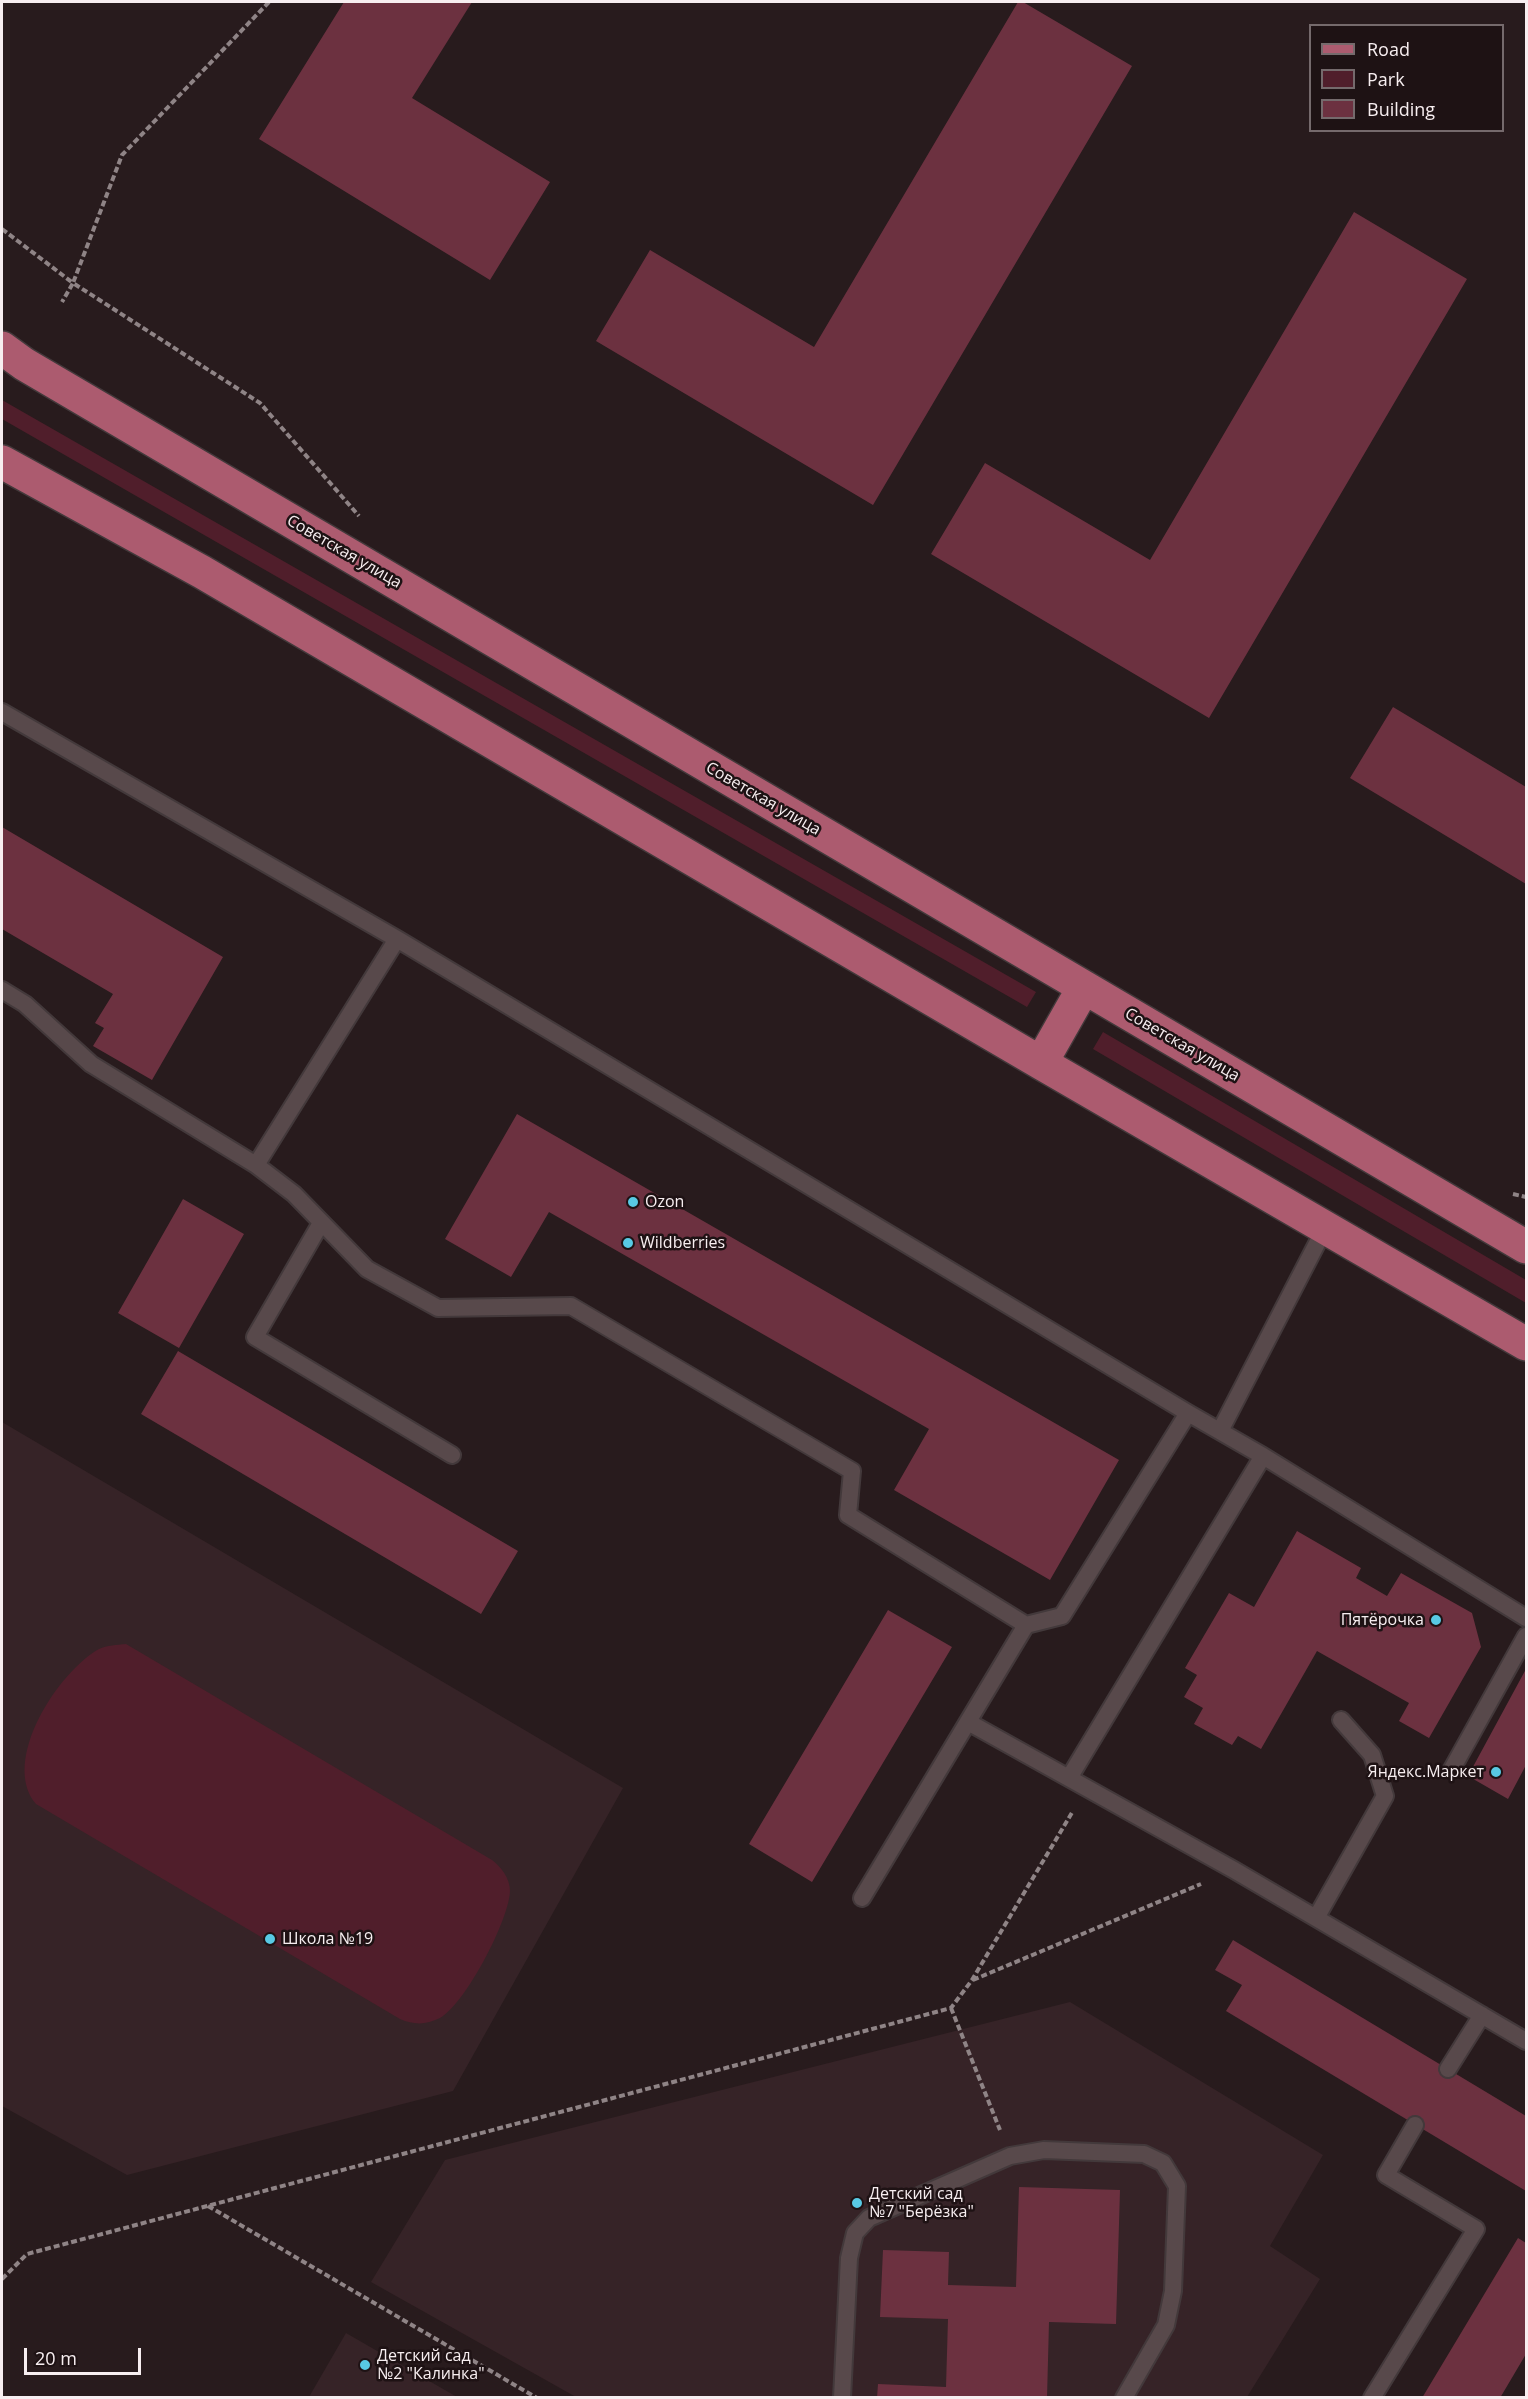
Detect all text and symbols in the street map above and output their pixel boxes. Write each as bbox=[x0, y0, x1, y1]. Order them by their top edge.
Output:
legend bbox=[1309, 24, 1504, 132]
text: Road bbox=[1367, 37, 1410, 61]
text: Park bbox=[1367, 67, 1405, 91]
text: Building bbox=[1367, 97, 1435, 121]
street label: Советская улица bbox=[283, 511, 405, 593]
street label: Советская улица bbox=[702, 758, 824, 840]
street label: Советская улица bbox=[1121, 1004, 1243, 1086]
place label: Ozon bbox=[645, 1192, 684, 1212]
marker: Ozon bbox=[626, 1195, 640, 1209]
place label: Wildberries bbox=[640, 1233, 725, 1253]
marker: Wildberries bbox=[621, 1236, 635, 1250]
place label: Пятёрочка bbox=[1341, 1610, 1424, 1630]
marker: Пятёрочка bbox=[1429, 1613, 1443, 1627]
place label: Яндекс.Маркет bbox=[1368, 1762, 1484, 1782]
marker: Яндекс.Маркет bbox=[1489, 1765, 1503, 1779]
place label: Школа №19 bbox=[282, 1929, 373, 1949]
marker: Школа №19 bbox=[263, 1932, 277, 1946]
place label: Детский сад №7 "Берёзка" bbox=[869, 2184, 974, 2222]
marker: Детский сад №7 "Берёзка" bbox=[850, 2196, 864, 2210]
scale bar bbox=[27, 2336, 144, 2374]
text: 20 m bbox=[35, 2346, 77, 2370]
place label: Детский сад №2 "Калинка" bbox=[377, 2346, 485, 2384]
marker: Детский сад №2 "Калинка" bbox=[358, 2358, 372, 2372]

